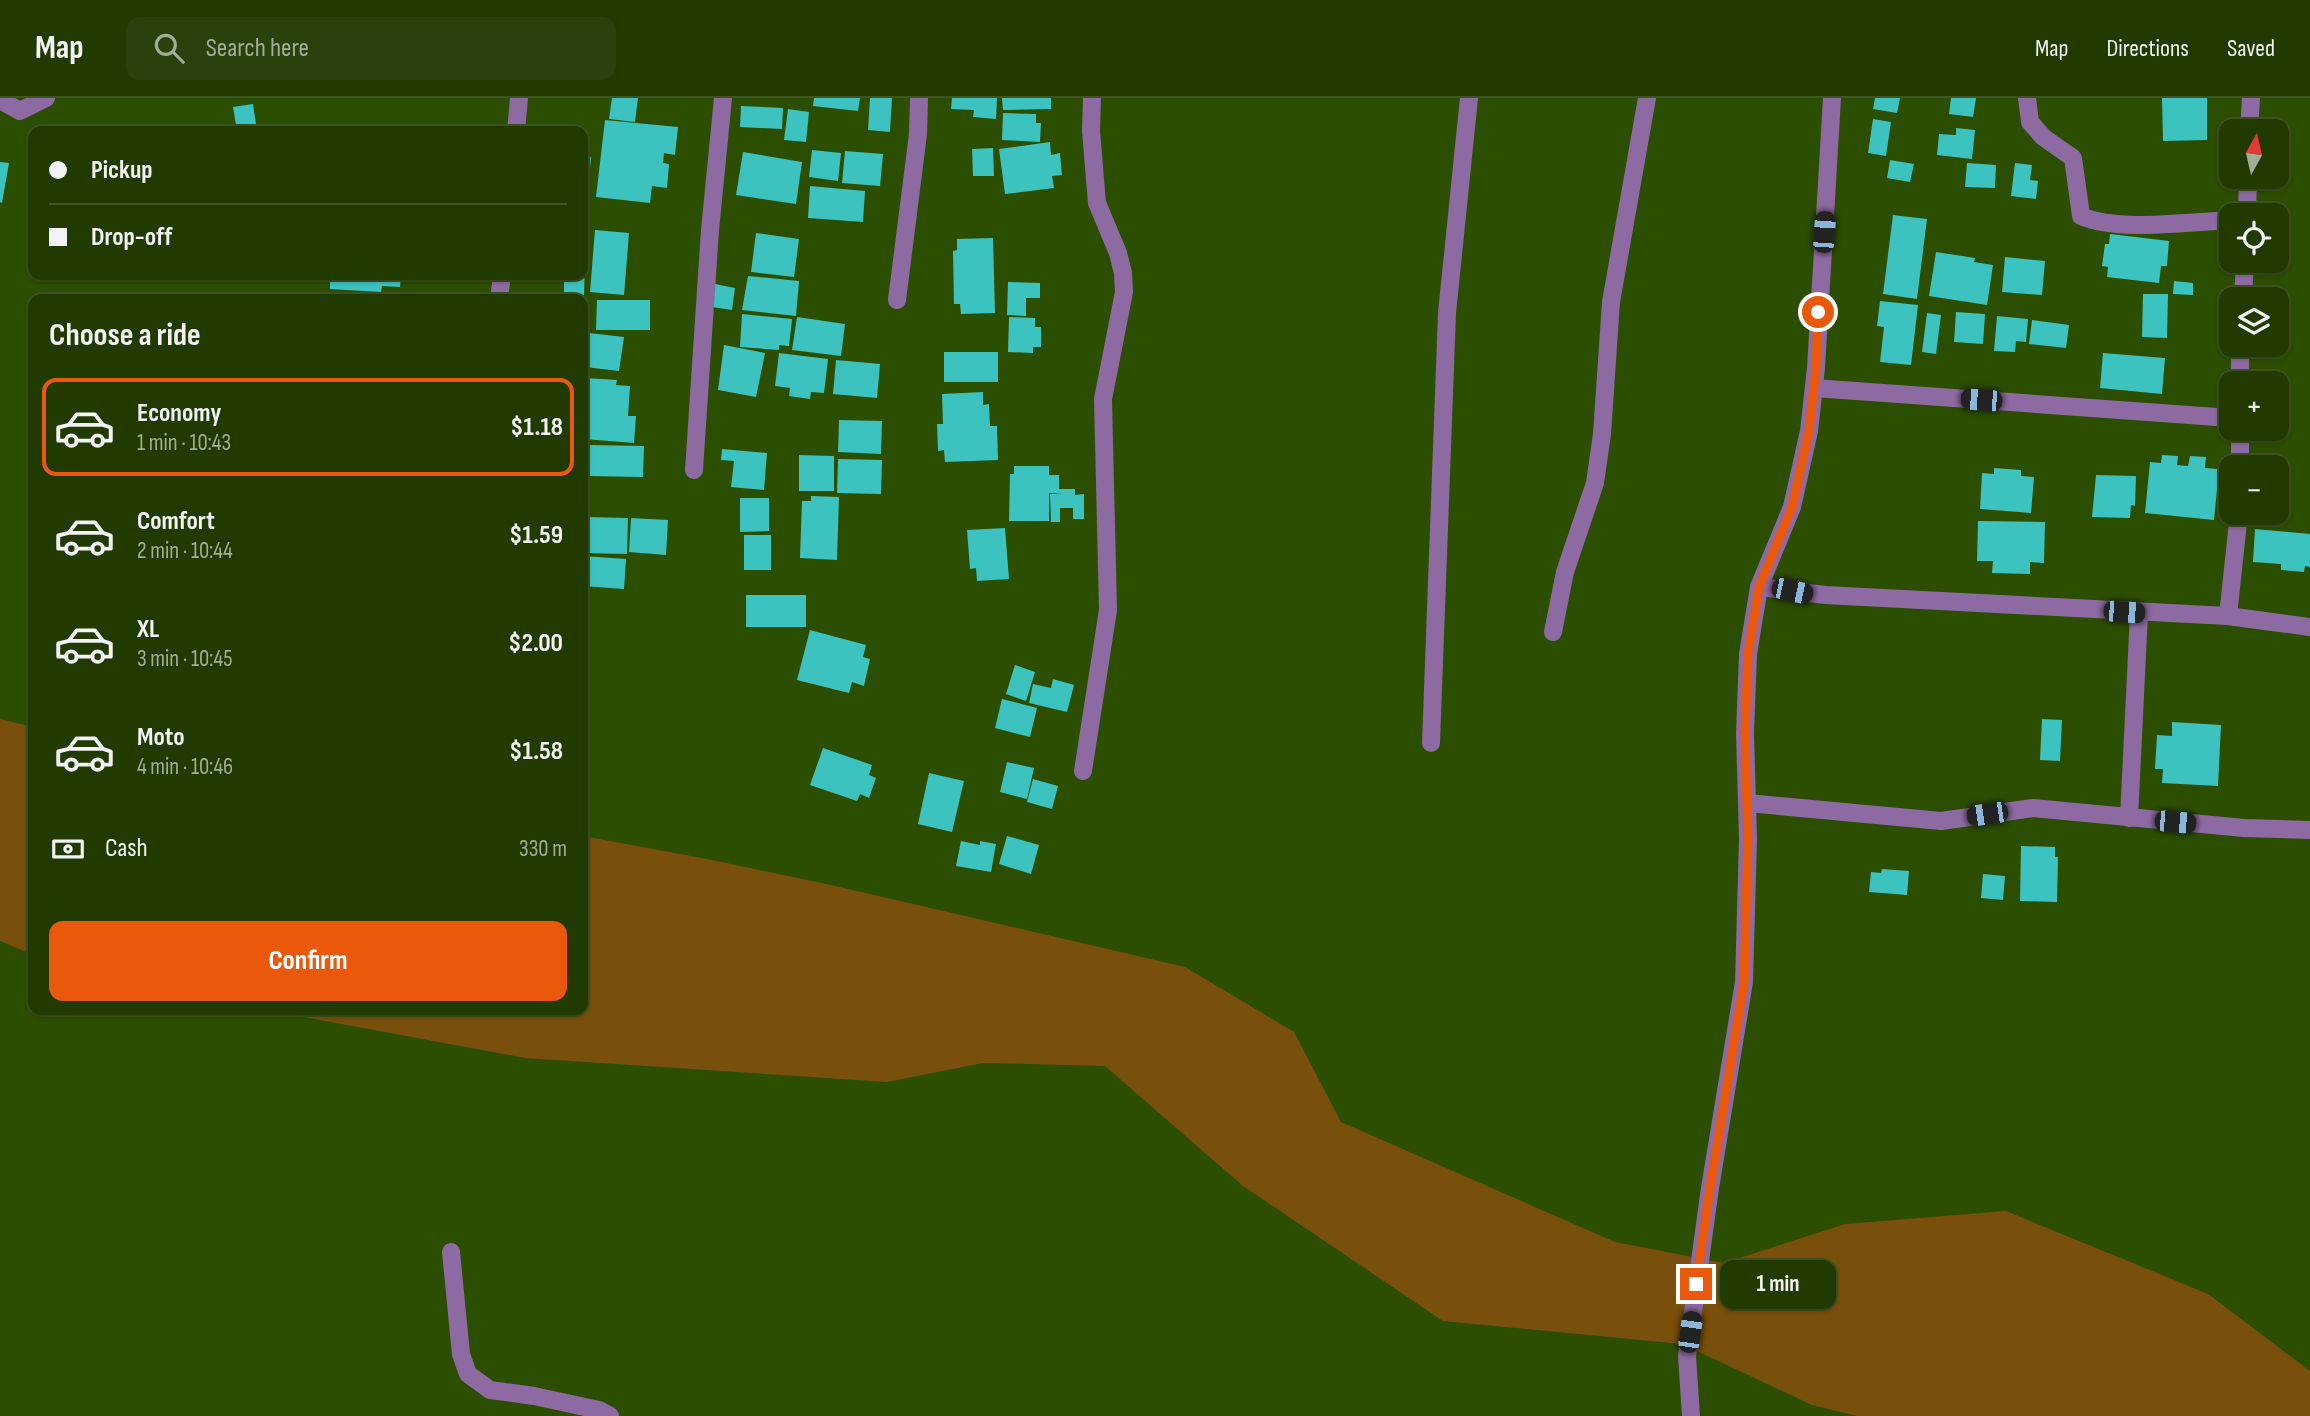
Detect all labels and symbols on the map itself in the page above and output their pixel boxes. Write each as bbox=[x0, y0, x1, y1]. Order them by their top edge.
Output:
north arrow bbox=[2219, 119, 2289, 189]
car bbox=[1813, 210, 1836, 254]
route start bbox=[1802, 296, 1834, 328]
car bbox=[1960, 388, 2003, 412]
car bbox=[1770, 576, 1815, 606]
car bbox=[2103, 600, 2146, 624]
car bbox=[1965, 801, 2010, 827]
car bbox=[2154, 810, 2197, 834]
callout: 1 min bbox=[1720, 1260, 1836, 1308]
route end bbox=[1680, 1268, 1712, 1300]
car bbox=[1677, 1310, 1704, 1354]

